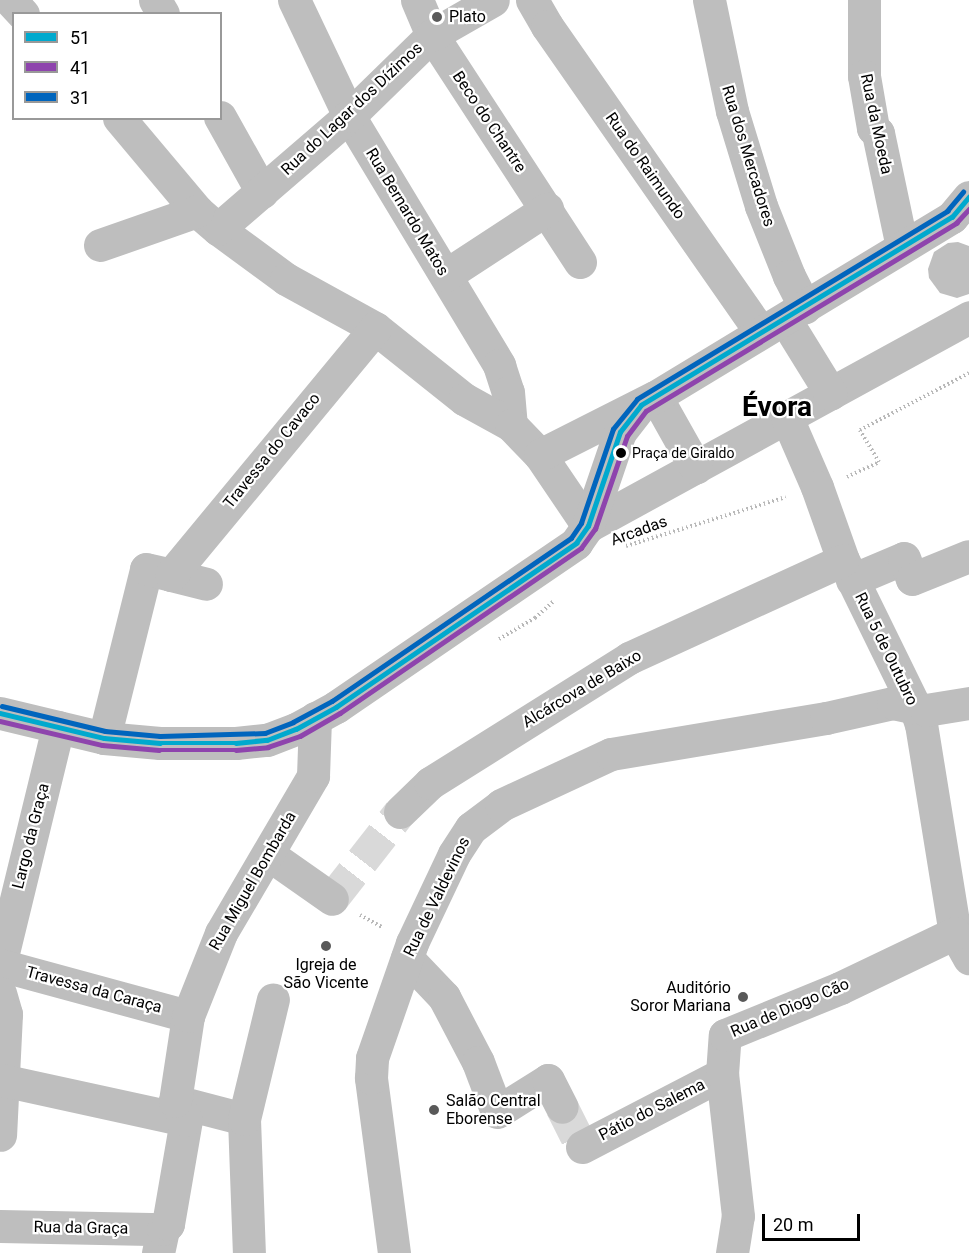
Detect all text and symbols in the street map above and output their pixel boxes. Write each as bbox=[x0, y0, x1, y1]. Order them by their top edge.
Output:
place label: Plato bbox=[449, 7, 486, 27]
marker: Plato bbox=[430, 10, 444, 24]
legend bbox=[12, 12, 222, 120]
text: 51 bbox=[70, 27, 90, 48]
street label: Rua do Lagar dos Dízimos bbox=[277, 39, 427, 179]
text: 41 bbox=[70, 57, 90, 78]
street label: Beco do Chantre bbox=[448, 68, 530, 176]
street label: Rua da Moeda bbox=[856, 72, 896, 176]
street label: Rua dos Mercadores bbox=[717, 83, 779, 229]
text: 31 bbox=[70, 87, 90, 108]
street label: Rua do Raimundo bbox=[601, 109, 689, 223]
street label: Rua Bernardo Matos bbox=[361, 145, 453, 279]
street label: Travessa do Cavaco bbox=[220, 389, 324, 513]
district label: Évora bbox=[742, 390, 812, 424]
place label: Praça de Giraldo bbox=[632, 445, 734, 461]
marker: Praça de Giraldo bbox=[615, 447, 627, 459]
street label: Arcadas bbox=[608, 512, 670, 550]
street label: Rua 5 de Outubro bbox=[850, 589, 922, 709]
street label: Alcárcova de Baixo bbox=[519, 646, 645, 732]
street label: Largo da Graça bbox=[9, 781, 53, 891]
street label: Rua Miguel Bombarda bbox=[205, 808, 301, 954]
street label: Rua de Valdevinos bbox=[400, 834, 474, 960]
marker: Igreja de São Vicente bbox=[319, 939, 333, 953]
place label: Igreja de São Vicente bbox=[284, 955, 368, 993]
street label: Travessa da Caraça bbox=[24, 963, 164, 1017]
street label: Rua de Diogo Cão bbox=[728, 974, 852, 1042]
place label: Auditório Soror Mariana bbox=[630, 978, 731, 1016]
marker: Auditório Soror Mariana bbox=[736, 990, 750, 1004]
street label: Pátio do Salema bbox=[596, 1075, 708, 1145]
place label: Salão Central Eborense bbox=[446, 1091, 541, 1129]
marker: Salão Central Eborense bbox=[427, 1103, 441, 1117]
scale bar bbox=[765, 1202, 862, 1240]
text: 20 m bbox=[773, 1214, 813, 1235]
street label: Rua da Graça bbox=[33, 1218, 129, 1238]

